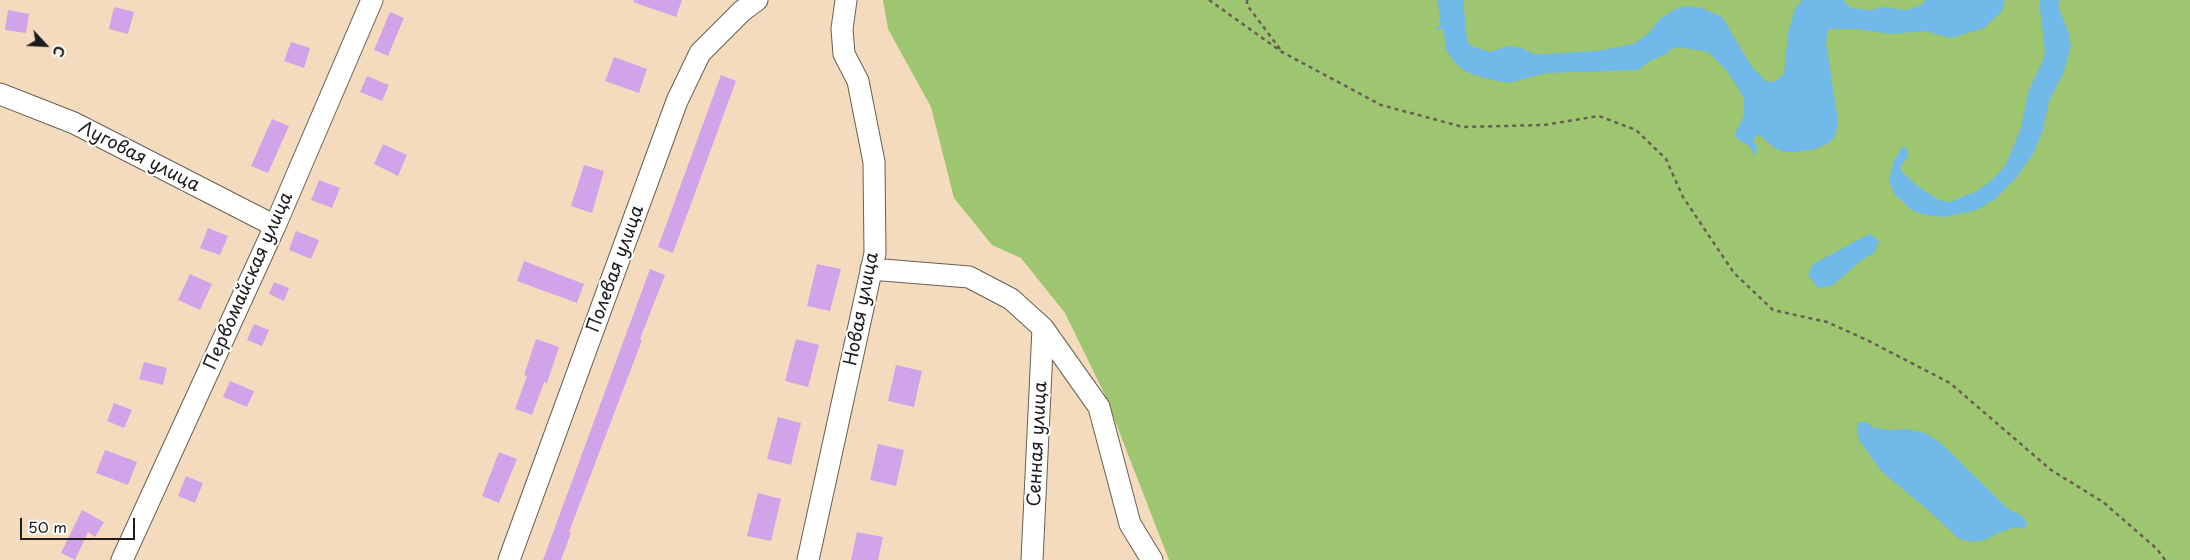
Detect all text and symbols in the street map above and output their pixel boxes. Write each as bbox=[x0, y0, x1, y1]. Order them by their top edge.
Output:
north arrow bbox=[20, 20, 70, 70]
text: С bbox=[47, 42, 71, 61]
street label: Луговая улица bbox=[75, 117, 203, 197]
street label: Первомайская улица bbox=[200, 189, 298, 373]
street label: Полевая улица bbox=[583, 203, 649, 335]
street label: Новая улица bbox=[840, 250, 884, 368]
street label: Сенная улица bbox=[1024, 381, 1052, 507]
scale bar bbox=[22, 508, 138, 540]
text: 50 m bbox=[28, 515, 67, 538]

